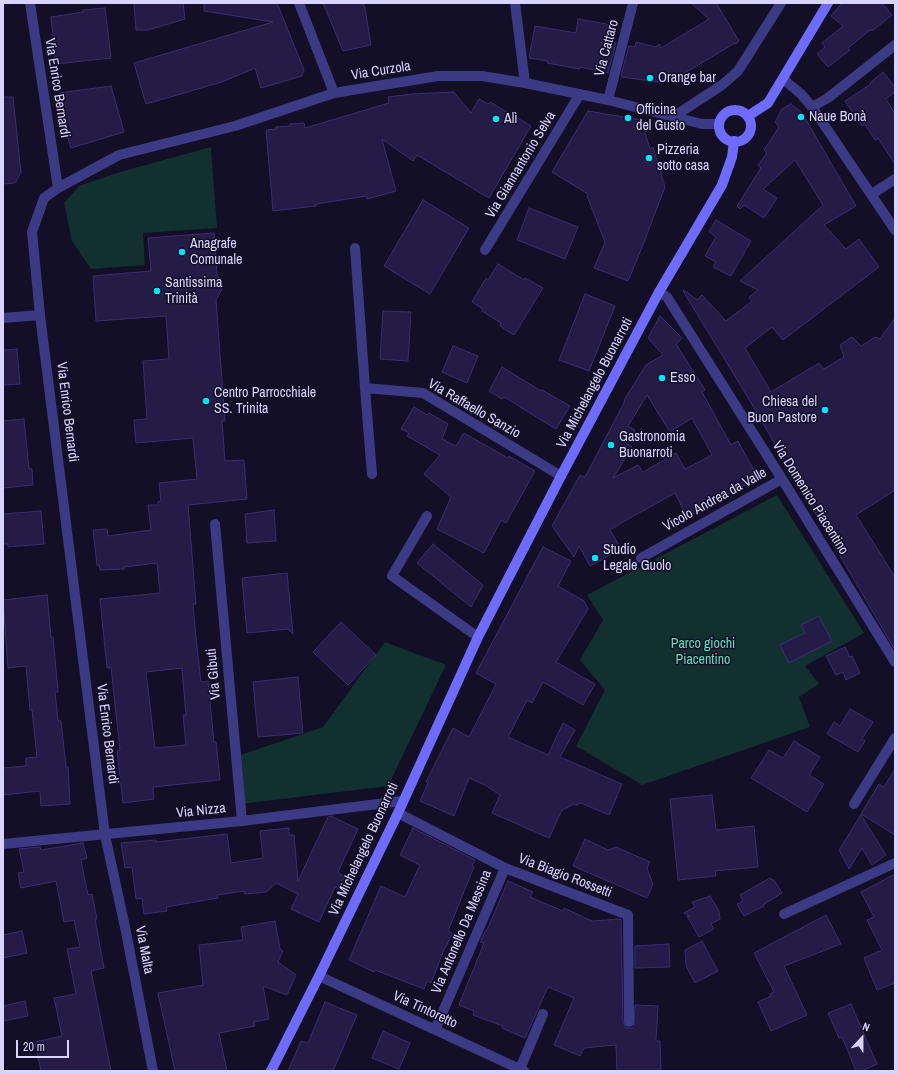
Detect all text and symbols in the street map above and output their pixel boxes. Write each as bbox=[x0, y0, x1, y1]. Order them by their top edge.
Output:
street label: Via Cattaro bbox=[591, 18, 623, 78]
street label: Via Enrico Bernardi bbox=[41, 37, 73, 139]
street label: Via Curzola bbox=[350, 58, 412, 84]
place label: Orange bar bbox=[658, 70, 716, 86]
marker: Orange bar bbox=[645, 73, 655, 83]
place label: Officina del Gusto bbox=[636, 102, 685, 134]
street label: Via Giannantonio Selva bbox=[482, 109, 560, 221]
place label: Naue Bonà bbox=[809, 109, 866, 125]
place label: Alì bbox=[504, 111, 517, 127]
marker: Naue Bonà bbox=[796, 112, 806, 122]
marker: Officina del Gusto bbox=[623, 113, 633, 123]
marker: Alì bbox=[491, 114, 501, 124]
place label: Pizzeria sotto casa bbox=[657, 142, 709, 174]
marker: Pizzeria sotto casa bbox=[644, 153, 654, 163]
place label: Anagrafe Comunale bbox=[190, 236, 242, 268]
marker: Anagrafe Comunale bbox=[177, 247, 187, 257]
place label: Santissima Trinità bbox=[165, 275, 222, 308]
marker: Santissima Trinità bbox=[152, 286, 162, 296]
street label: Via Michelangelo Buonarroti bbox=[553, 315, 637, 451]
street label: Via Enrico Bernardi bbox=[53, 361, 81, 463]
place label: Esso bbox=[670, 370, 696, 386]
marker: Esso bbox=[657, 373, 667, 383]
street label: Via Raffaello Sanzio bbox=[425, 376, 523, 442]
place label: Centro Parrocchiale SS. Trinita bbox=[214, 385, 316, 418]
place label: Chiesa del Buon Pastore bbox=[747, 394, 817, 426]
marker: Centro Parrocchiale SS. Trinita bbox=[201, 396, 211, 406]
marker: Chiesa del Buon Pastore bbox=[820, 405, 830, 415]
place label: Gastronomia Buonarroti bbox=[619, 429, 685, 462]
street label: Via Domenico Piacentino bbox=[768, 438, 852, 558]
marker: Gastronomia Buonarroti bbox=[606, 440, 616, 450]
street label: Vicolo Andrea da Valle bbox=[660, 465, 770, 535]
place label: Studio Legale Guolo bbox=[603, 542, 671, 574]
marker: Studio Legale Guolo bbox=[590, 553, 600, 563]
park label: Parco giochi Piacentino bbox=[671, 636, 735, 668]
street label: Via Gibuti bbox=[203, 648, 225, 700]
street label: Via Enrico Bernardi bbox=[93, 683, 121, 785]
street label: Via Michelangelo Buonarroti bbox=[326, 780, 402, 918]
street label: Via Nizza bbox=[175, 800, 227, 822]
street label: Via Biagio Rossetti bbox=[516, 850, 614, 902]
street label: Via Antonello Da Messina bbox=[428, 868, 496, 996]
street label: Via Malta bbox=[131, 925, 157, 975]
street label: Via Tintoretto bbox=[390, 988, 460, 1032]
north arrow bbox=[842, 1018, 882, 1058]
text: N bbox=[861, 1019, 872, 1034]
scale bar bbox=[18, 1032, 71, 1058]
text: 20 m bbox=[23, 1039, 45, 1055]

